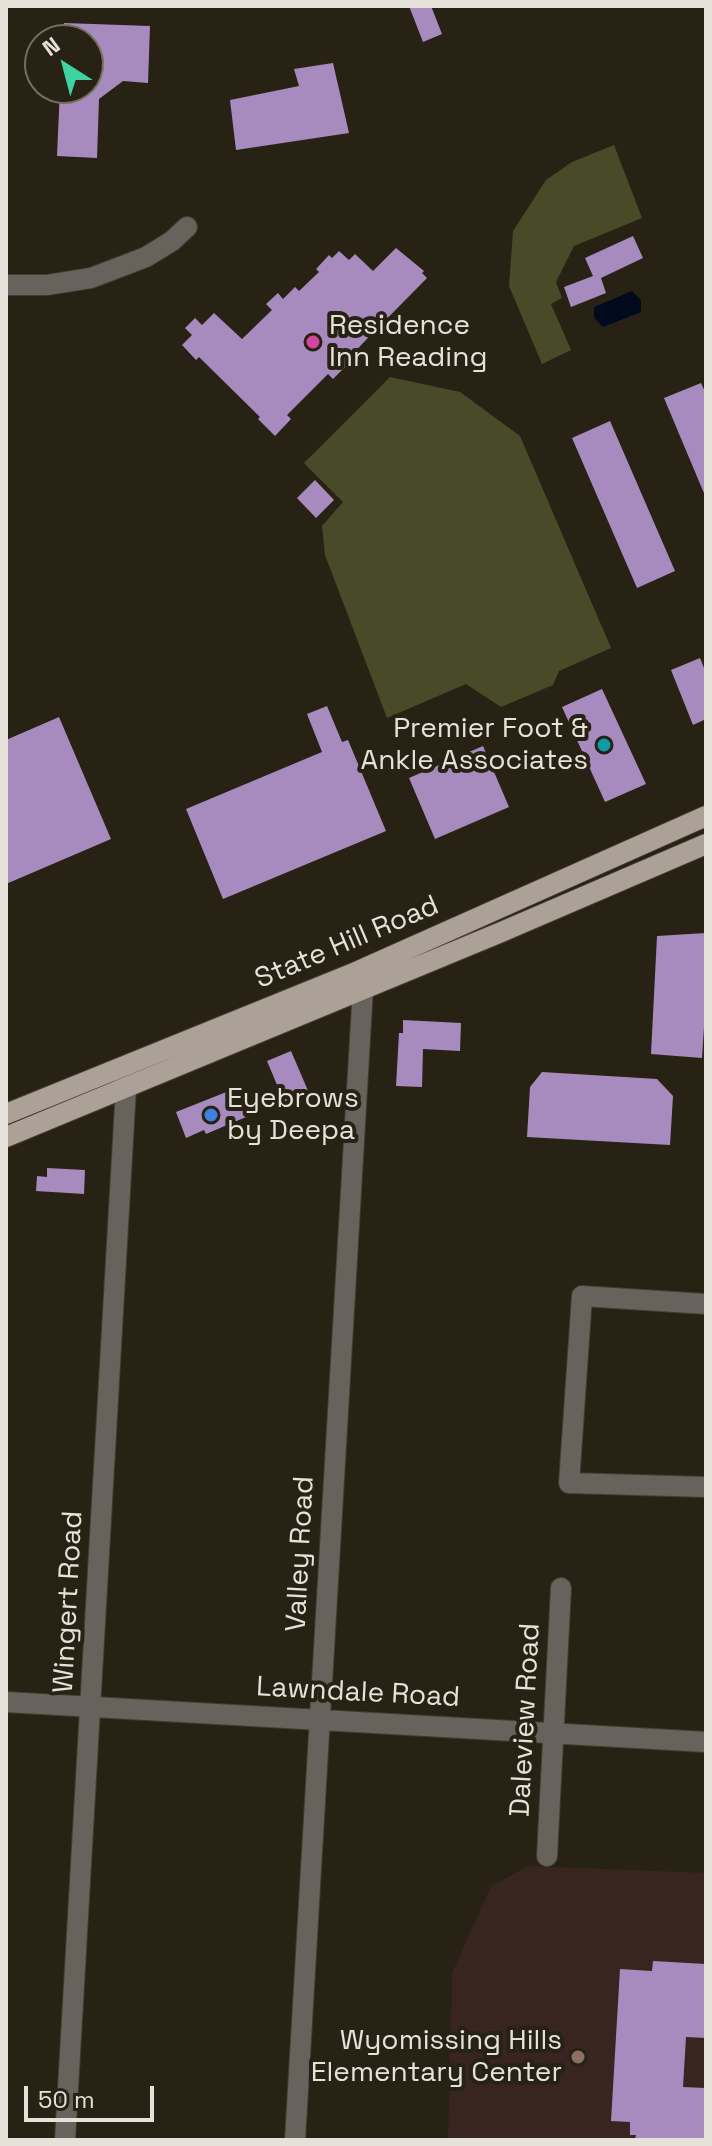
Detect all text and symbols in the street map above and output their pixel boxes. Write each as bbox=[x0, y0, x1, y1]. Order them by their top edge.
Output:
north arrow bbox=[24, 24, 104, 104]
text: N bbox=[37, 31, 65, 62]
place label: Residence Inn Reading bbox=[329, 309, 487, 375]
marker: Residence Inn Reading bbox=[304, 333, 322, 351]
place label: Premier Foot & Ankle Associates bbox=[361, 712, 588, 778]
marker: Premier Foot & Ankle Associates bbox=[595, 736, 613, 754]
street label: State Hill Road bbox=[250, 889, 444, 997]
place label: Eyebrows by Deepa bbox=[227, 1082, 359, 1148]
marker: Eyebrows by Deepa bbox=[202, 1106, 220, 1124]
street label: Valley Road bbox=[280, 1475, 322, 1633]
street label: Wingert Road bbox=[47, 1510, 91, 1694]
street label: Daleview Road bbox=[504, 1622, 548, 1818]
street label: Lawndale Road bbox=[255, 1671, 461, 1715]
place label: Wyomissing Hills Elementary Center bbox=[311, 2024, 562, 2090]
marker: Wyomissing Hills Elementary Center bbox=[569, 2048, 587, 2066]
scale bar bbox=[28, 2070, 158, 2120]
text: 50 m bbox=[38, 2084, 95, 2115]

